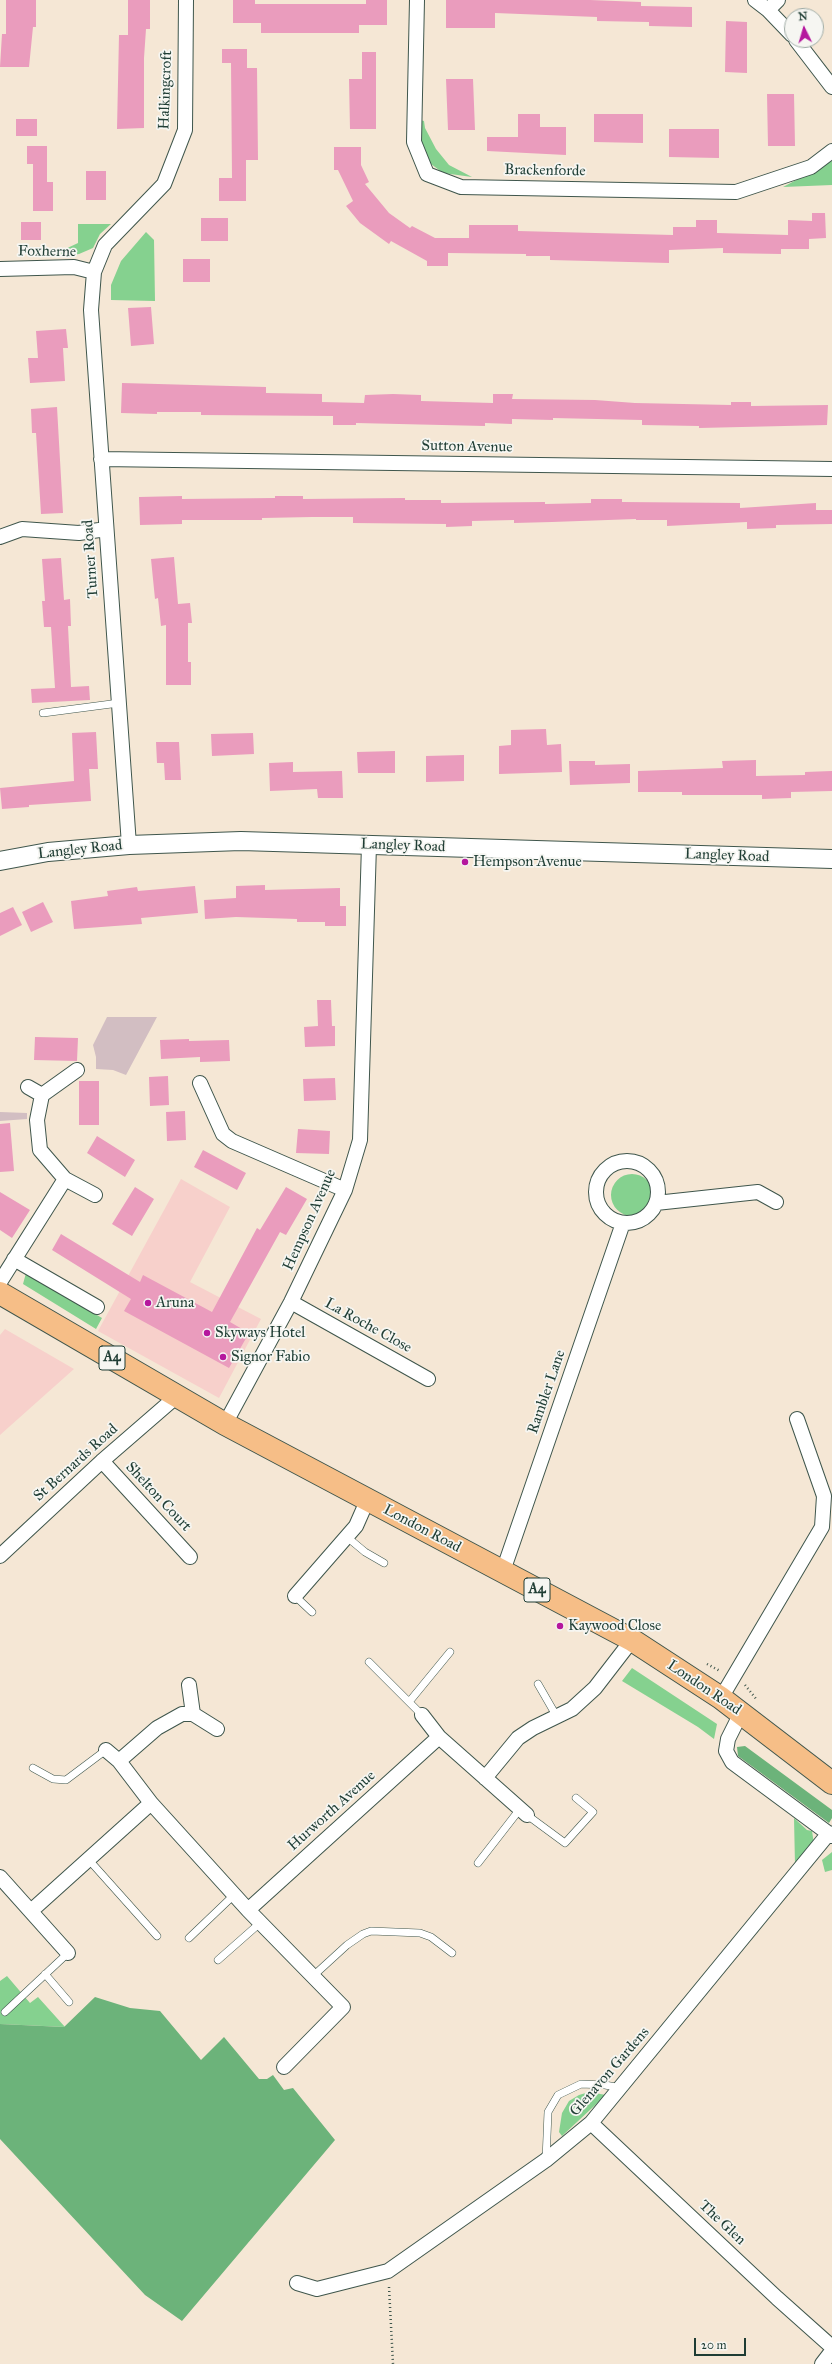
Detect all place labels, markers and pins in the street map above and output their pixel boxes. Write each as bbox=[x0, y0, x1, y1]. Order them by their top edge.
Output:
place label: Hempson Avenue bbox=[473, 853, 582, 871]
marker: Hempson Avenue bbox=[460, 857, 470, 867]
place label: Aruna bbox=[156, 1294, 194, 1312]
marker: Aruna bbox=[143, 1298, 153, 1308]
place label: Skyways Hotel bbox=[215, 1324, 305, 1342]
marker: Skyways Hotel bbox=[202, 1328, 212, 1338]
place label: Signor Fabio bbox=[231, 1348, 310, 1366]
marker: Signor Fabio bbox=[218, 1352, 228, 1362]
place label: Kaywood Close bbox=[568, 1617, 661, 1635]
marker: Kaywood Close bbox=[555, 1621, 565, 1631]

